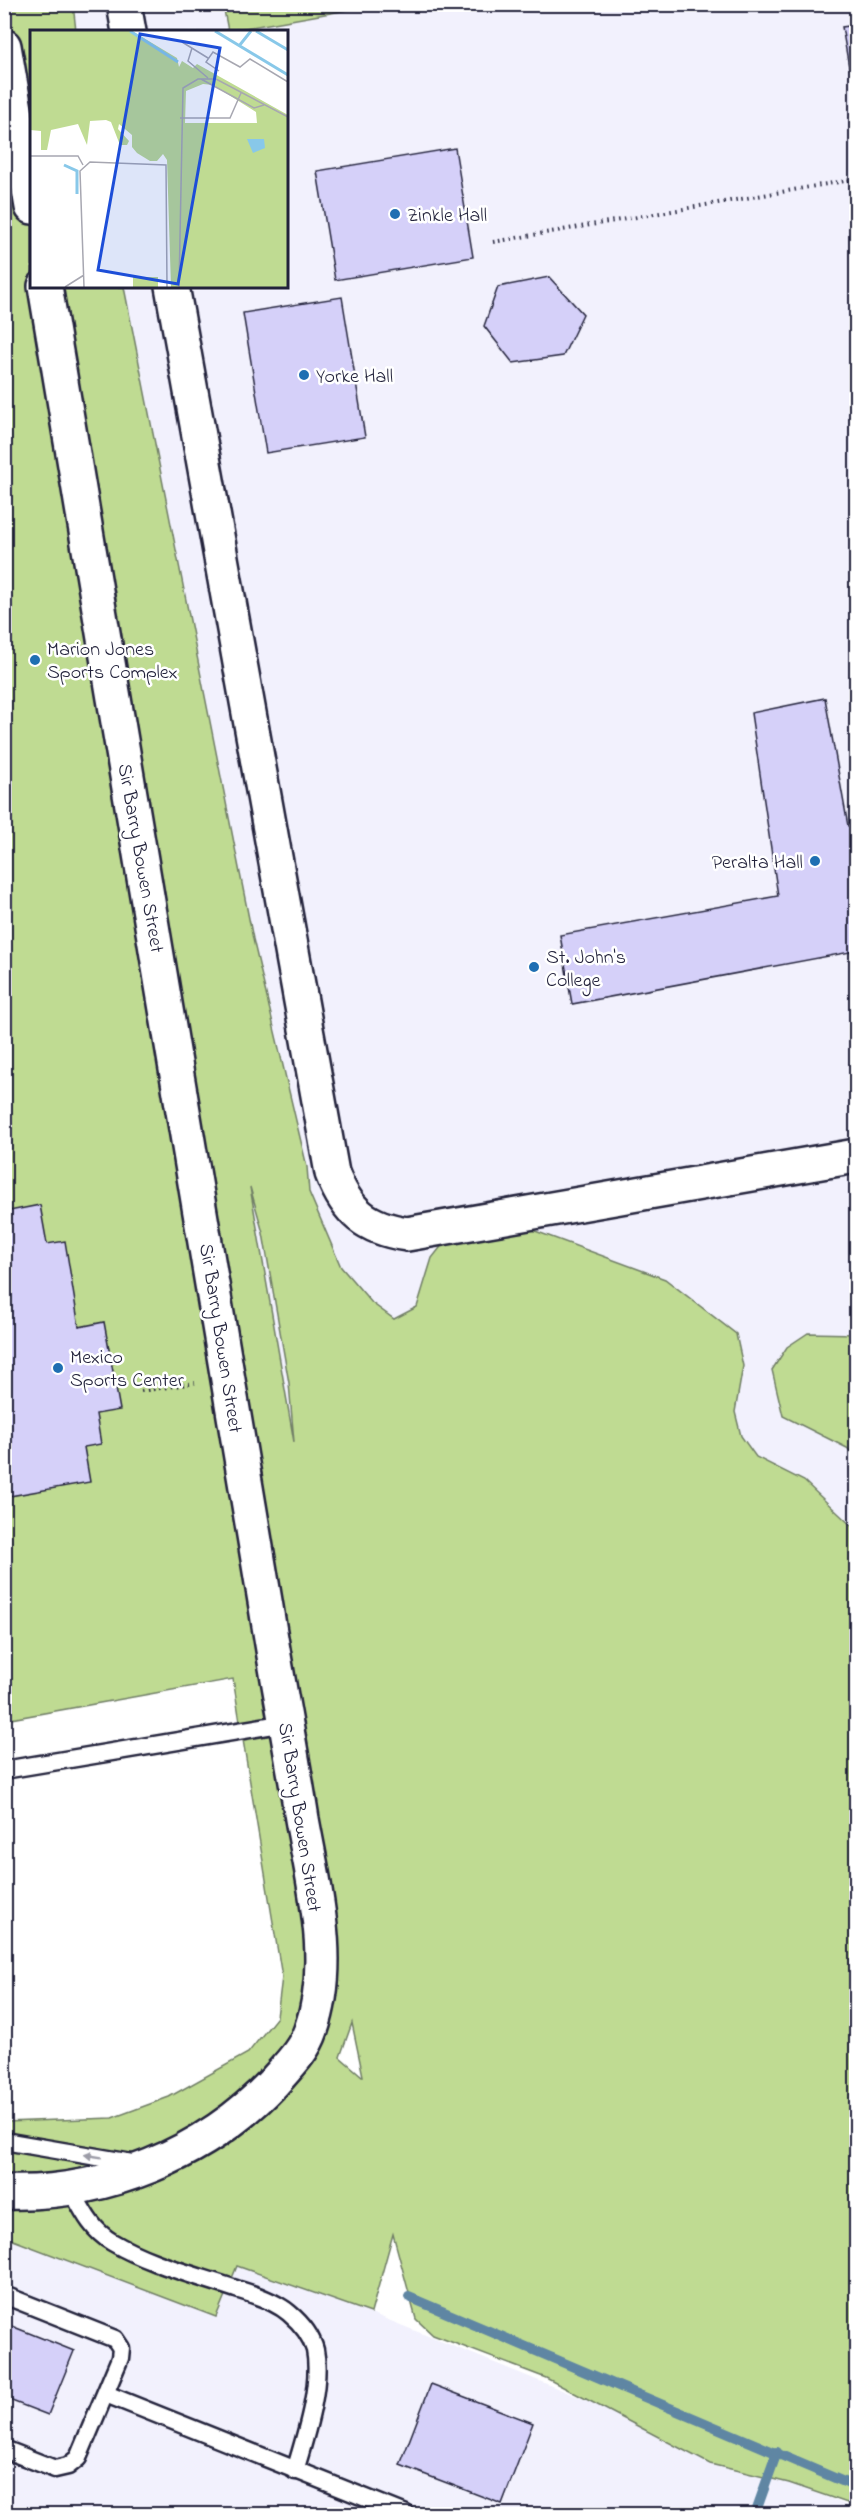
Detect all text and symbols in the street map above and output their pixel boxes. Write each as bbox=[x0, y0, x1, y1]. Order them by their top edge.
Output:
inset map bbox=[30, 30, 288, 288]
place label: Zinkle Hall bbox=[407, 202, 487, 231]
marker: Zinkle Hall bbox=[388, 207, 402, 221]
place label: Yorke Hall bbox=[316, 363, 393, 392]
marker: Yorke Hall bbox=[297, 368, 311, 382]
place label: Marion Jones Sports Complex bbox=[47, 636, 178, 688]
marker: Marion Jones Sports Complex bbox=[28, 653, 42, 667]
street label: Sir Barry Bowen Street bbox=[109, 762, 171, 956]
place label: Peralta Hall bbox=[712, 849, 803, 878]
marker: Peralta Hall bbox=[808, 854, 822, 868]
place label: St. John's College bbox=[546, 944, 626, 997]
marker: St. John's College bbox=[527, 960, 541, 974]
street label: Sir Barry Bowen Street bbox=[190, 1241, 249, 1436]
place label: Mexico Sports Center bbox=[70, 1344, 185, 1396]
marker: Mexico Sports Center bbox=[51, 1361, 65, 1375]
street label: Sir Barry Bowen Street bbox=[269, 1720, 328, 1915]
one-way arrow bbox=[83, 2151, 102, 2160]

